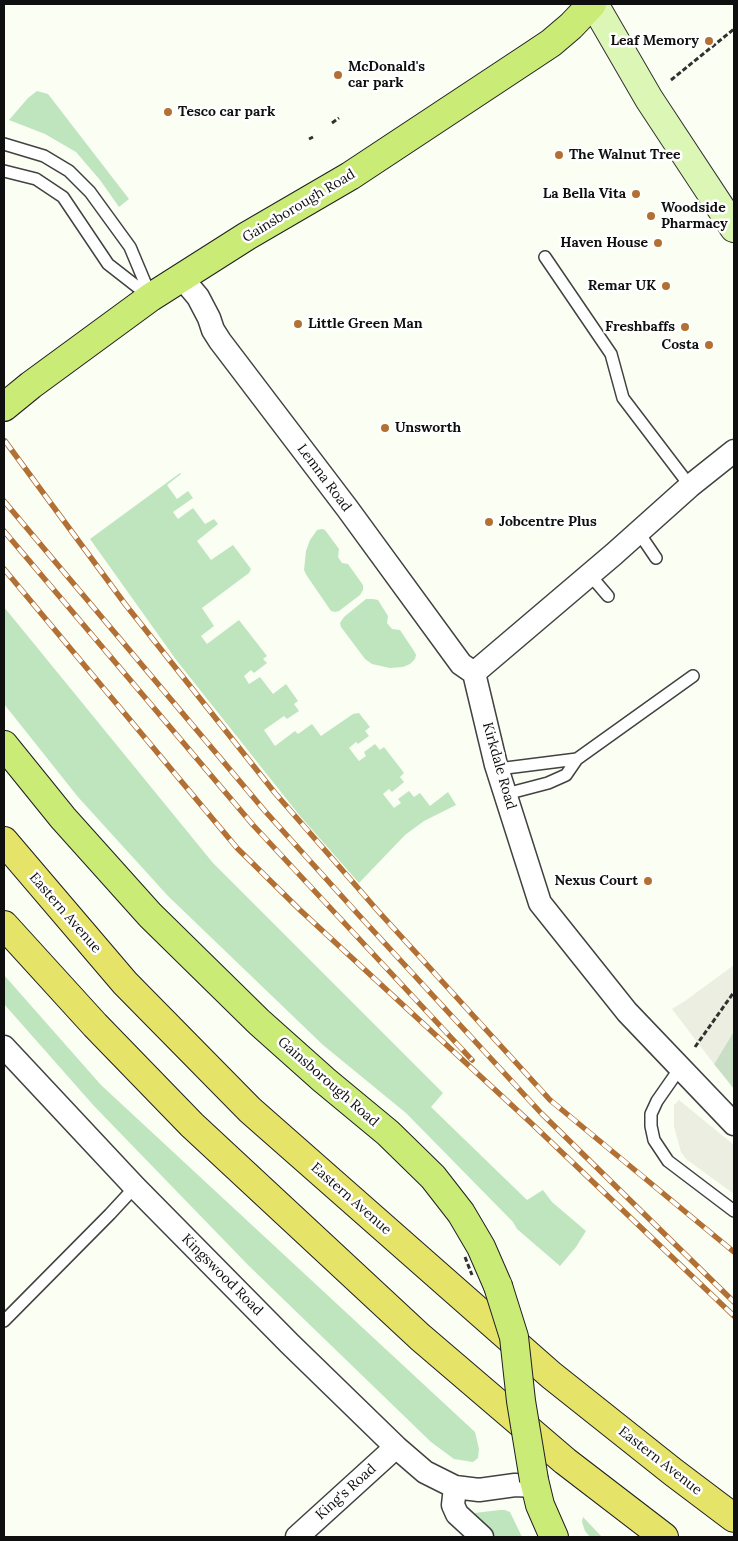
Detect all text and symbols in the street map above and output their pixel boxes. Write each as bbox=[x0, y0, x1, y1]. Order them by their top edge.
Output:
place label: Leaf Memory bbox=[611, 33, 699, 49]
marker: Leaf Memory bbox=[703, 35, 715, 47]
place label: McDonald's car park bbox=[348, 59, 425, 92]
marker: McDonald's car park bbox=[332, 69, 344, 81]
place label: Tesco car park bbox=[178, 104, 275, 120]
marker: Tesco car park bbox=[162, 106, 174, 118]
place label: The Walnut Tree bbox=[569, 147, 681, 163]
marker: The Walnut Tree bbox=[553, 149, 565, 161]
street label: Gainsborough Road bbox=[240, 166, 358, 246]
place label: La Bella Vita bbox=[543, 186, 626, 202]
marker: La Bella Vita bbox=[630, 188, 642, 200]
place label: Woodside Pharmacy bbox=[661, 200, 728, 232]
marker: Woodside Pharmacy bbox=[645, 210, 657, 222]
place label: Haven House bbox=[560, 235, 648, 251]
marker: Haven House bbox=[652, 237, 664, 249]
place label: Remar UK bbox=[588, 278, 656, 294]
marker: Remar UK bbox=[660, 280, 672, 292]
place label: Little Green Man bbox=[308, 316, 423, 332]
marker: Little Green Man bbox=[292, 318, 304, 330]
place label: Freshbaffs bbox=[605, 319, 675, 335]
marker: Freshbaffs bbox=[679, 321, 691, 333]
place label: Costa bbox=[662, 337, 699, 353]
marker: Costa bbox=[703, 339, 715, 351]
place label: Unsworth bbox=[395, 420, 461, 436]
marker: Unsworth bbox=[379, 422, 391, 434]
street label: Lemna Road bbox=[293, 441, 355, 515]
place label: Jobcentre Plus bbox=[499, 514, 597, 530]
marker: Jobcentre Plus bbox=[483, 516, 495, 528]
street label: Kirkdale Road bbox=[479, 720, 519, 812]
street label: Eastern Avenue bbox=[25, 869, 105, 957]
place label: Nexus Court bbox=[555, 873, 638, 889]
marker: Nexus Court bbox=[642, 875, 654, 887]
street label: Gainsborough Road bbox=[274, 1034, 382, 1130]
street label: Eastern Avenue bbox=[307, 1159, 395, 1239]
street label: Kingswood Road bbox=[178, 1231, 266, 1319]
street label: Eastern Avenue bbox=[615, 1423, 705, 1499]
street label: King's Road bbox=[312, 1461, 380, 1523]

